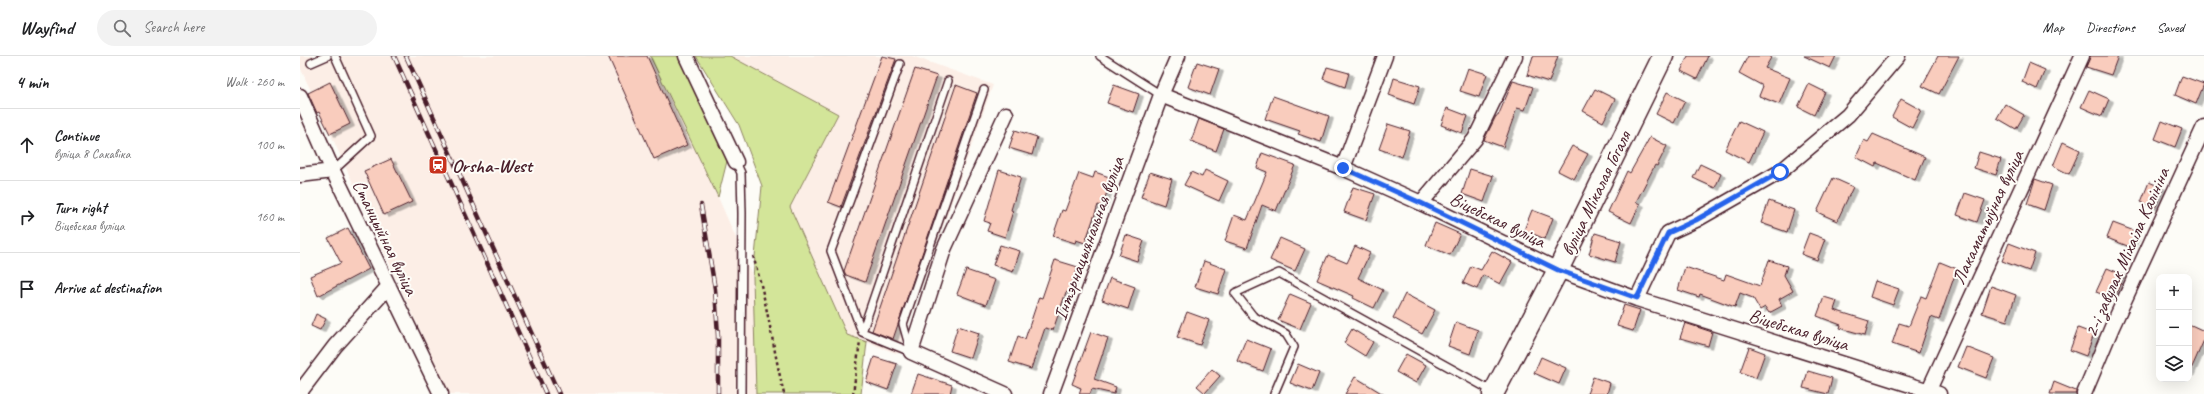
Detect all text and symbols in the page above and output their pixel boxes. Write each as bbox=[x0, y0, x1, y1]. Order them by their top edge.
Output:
search box bbox=[97, 10, 377, 46]
text: Wayfind bbox=[20, 16, 73, 40]
icon: search bbox=[111, 17, 133, 39]
text: Search here bbox=[143, 18, 204, 37]
text: Map bbox=[2043, 19, 2064, 36]
text: Directions bbox=[2086, 19, 2135, 36]
text: Saved bbox=[2157, 19, 2184, 36]
text: 4 min bbox=[16, 72, 49, 93]
text: Walk · 260 m bbox=[225, 74, 284, 90]
street label: вуліца Мікалая Гогаля bbox=[1555, 126, 1637, 260]
text: Continue bbox=[54, 127, 99, 146]
icon: ahead bbox=[16, 134, 38, 156]
text: 100 m bbox=[256, 137, 284, 153]
street label: Лакаматыўная вуліца bbox=[1946, 145, 2030, 288]
text: вуліца 8 Сакавіка bbox=[54, 146, 130, 162]
street label: Інтэрнацыянальная вуліца bbox=[1048, 152, 1130, 323]
station icon: Orsha-West bbox=[427, 154, 449, 176]
place label: Orsha-West bbox=[452, 154, 534, 178]
route end bbox=[1334, 159, 1352, 177]
street label: 2-і завулак Міхаіла Калініна bbox=[2079, 162, 2176, 341]
route start bbox=[1771, 163, 1789, 181]
street label: Станцыйная вуліца bbox=[347, 176, 424, 301]
street label: Віцебская вуліца bbox=[1446, 187, 1551, 254]
text: Turn right bbox=[54, 199, 107, 218]
icon: right bbox=[16, 206, 38, 228]
text: 160 m bbox=[256, 209, 284, 225]
text: Віцебская вуліца bbox=[54, 218, 125, 234]
map controls bbox=[2156, 274, 2192, 382]
button: + bbox=[2156, 274, 2192, 310]
icon: arrive bbox=[16, 278, 38, 300]
text: Arrive at destination bbox=[54, 279, 161, 298]
street label: Віцебская вуліца bbox=[1746, 303, 1853, 357]
button: − bbox=[2156, 310, 2192, 346]
button: layers bbox=[2156, 346, 2192, 382]

